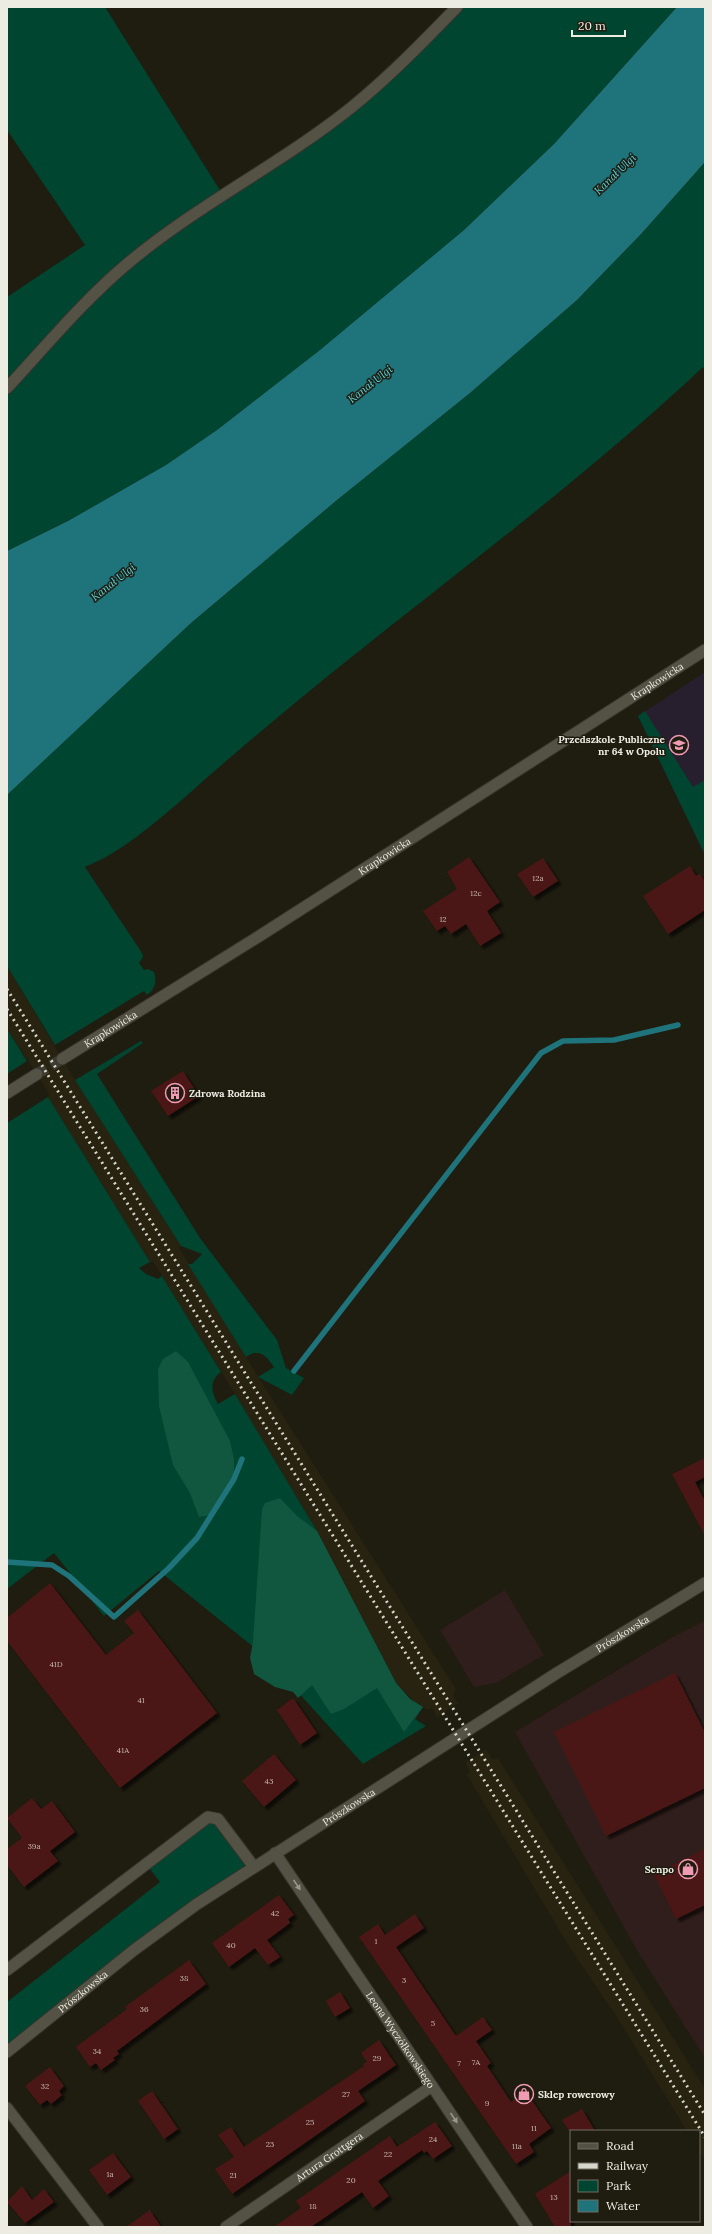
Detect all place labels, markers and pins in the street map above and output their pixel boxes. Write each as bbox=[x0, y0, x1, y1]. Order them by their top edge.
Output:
place label: Przedszkole Publiczne nr 64 w Opolu bbox=[558, 733, 666, 758]
school or university icon: Przedszkole Publiczne nr 64 w Opolu bbox=[668, 734, 690, 756]
building icon: Zdrowa Rodzina bbox=[164, 1082, 186, 1104]
place label: Zdrowa Rodzina bbox=[189, 1087, 266, 1100]
shop icon: Senpo bbox=[677, 1858, 699, 1880]
place label: Senpo bbox=[645, 1863, 674, 1876]
shop icon: Sklep rowerowy bbox=[513, 2083, 535, 2105]
place label: Sklep rowerowy bbox=[538, 2088, 615, 2101]

